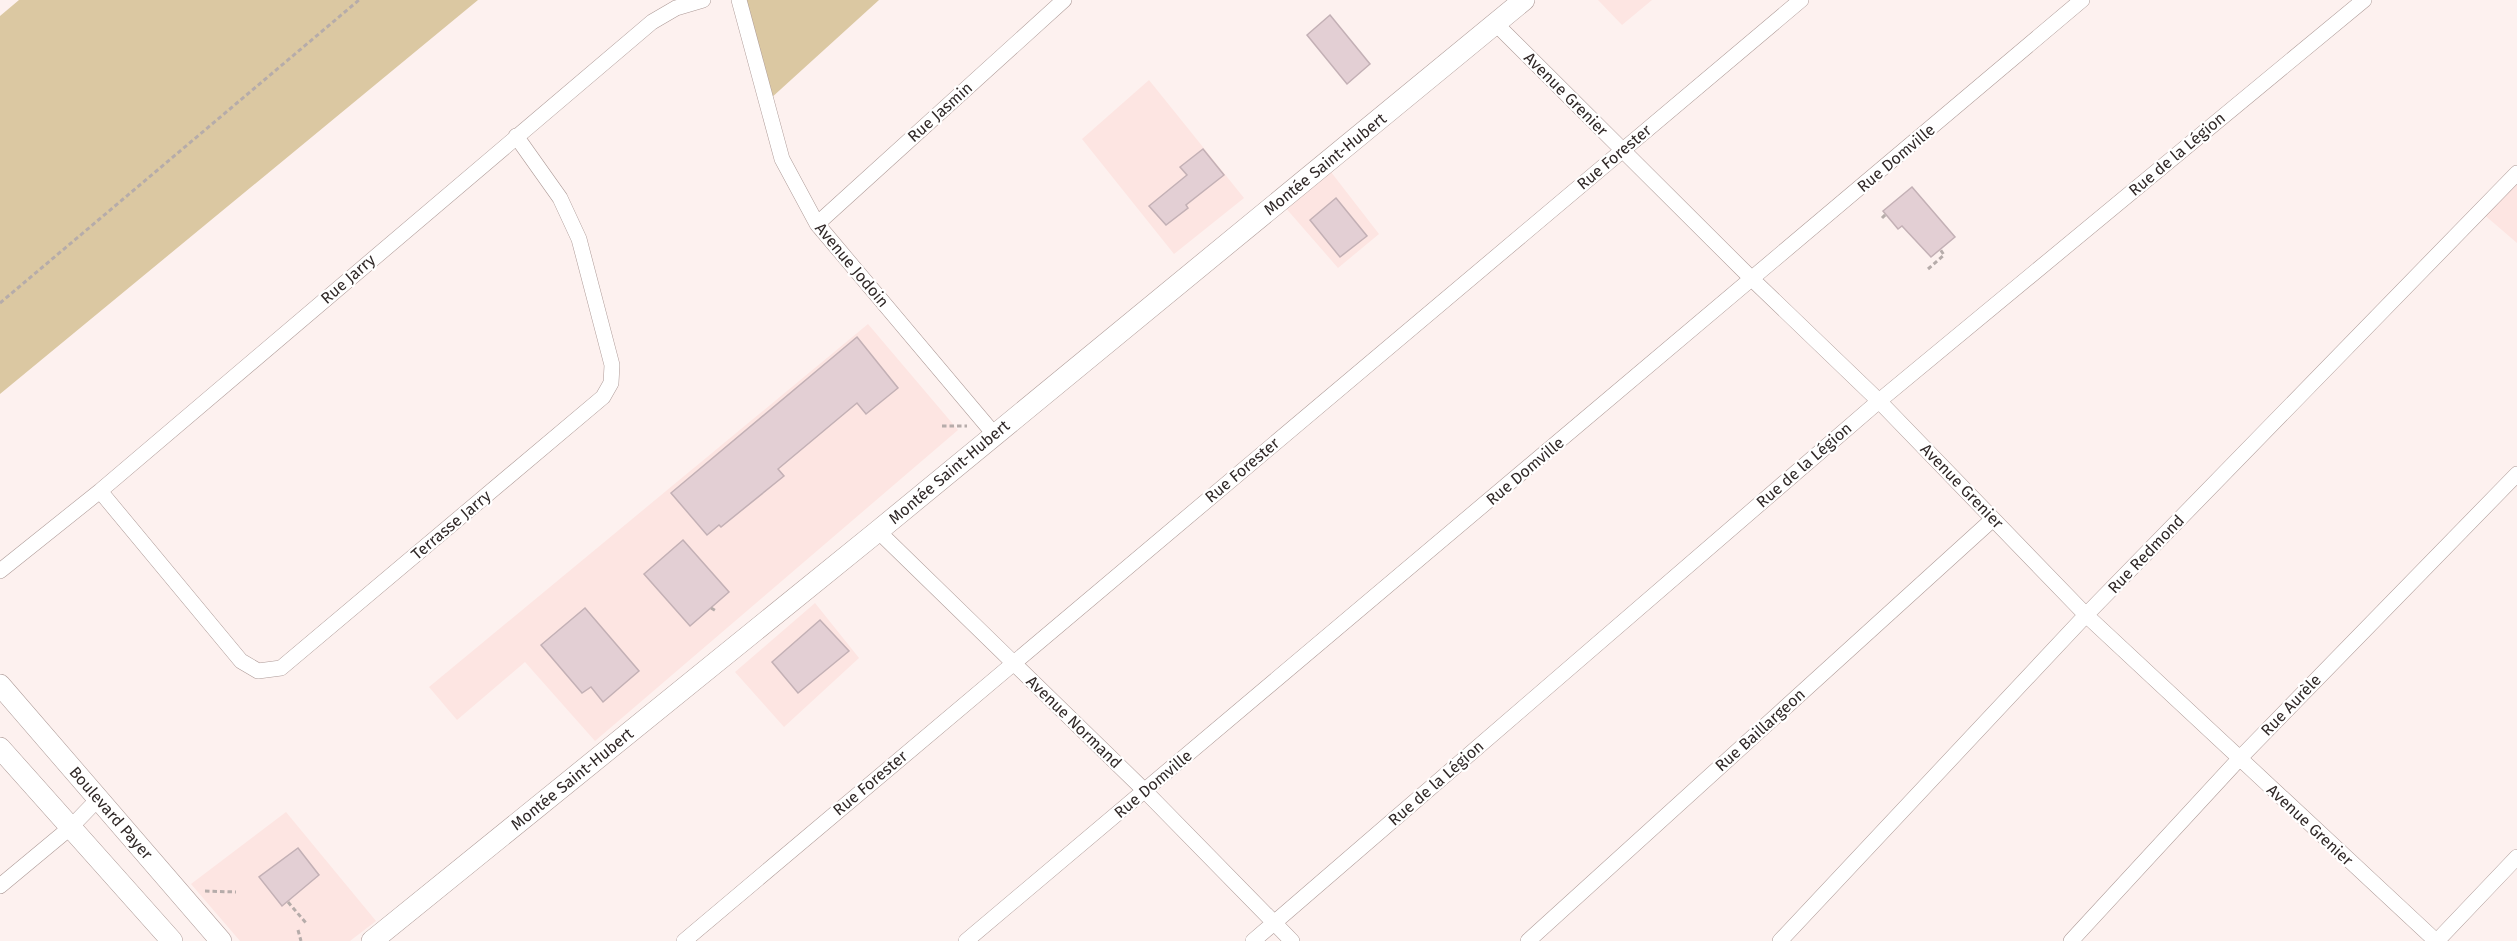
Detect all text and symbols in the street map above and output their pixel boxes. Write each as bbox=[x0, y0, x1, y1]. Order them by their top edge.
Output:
street label: Avenue Grenier bbox=[1520, 48, 1612, 140]
street label: Rue Jasmin bbox=[904, 78, 976, 146]
street label: Rue de la Légion bbox=[2125, 108, 2229, 200]
street label: Montée Saint-Hubert bbox=[1260, 109, 1390, 219]
street label: Rue Forester bbox=[1573, 120, 1656, 193]
street label: Rue Domville bbox=[1853, 120, 1939, 196]
street label: Avenue Jodoin bbox=[811, 219, 893, 311]
street label: Rue Jarry bbox=[317, 250, 379, 308]
street label: Montée Saint-Hubert bbox=[885, 416, 1013, 528]
street label: Rue de la Légion bbox=[1753, 419, 1855, 511]
street label: Rue Forester bbox=[1201, 433, 1284, 506]
street label: Rue Domville bbox=[1482, 433, 1568, 509]
street label: Avenue Grenier bbox=[1917, 440, 2008, 533]
street label: Terrasse Jarry bbox=[407, 486, 495, 564]
street label: Rue Redmond bbox=[2104, 511, 2188, 597]
street label: Rue Aurèle bbox=[2257, 670, 2325, 740]
street label: Avenue Normand bbox=[1022, 672, 1126, 772]
street label: Rue Baillargeon bbox=[1711, 685, 1809, 775]
street label: Montée Saint-Hubert bbox=[507, 724, 637, 834]
street label: Rue de la Légion bbox=[1385, 737, 1487, 829]
street label: Rue Forester bbox=[829, 746, 912, 819]
street label: Rue Domville bbox=[1110, 746, 1196, 822]
street label: Boulevard Payer bbox=[65, 763, 157, 864]
street label: Avenue Grenier bbox=[2263, 780, 2358, 870]

